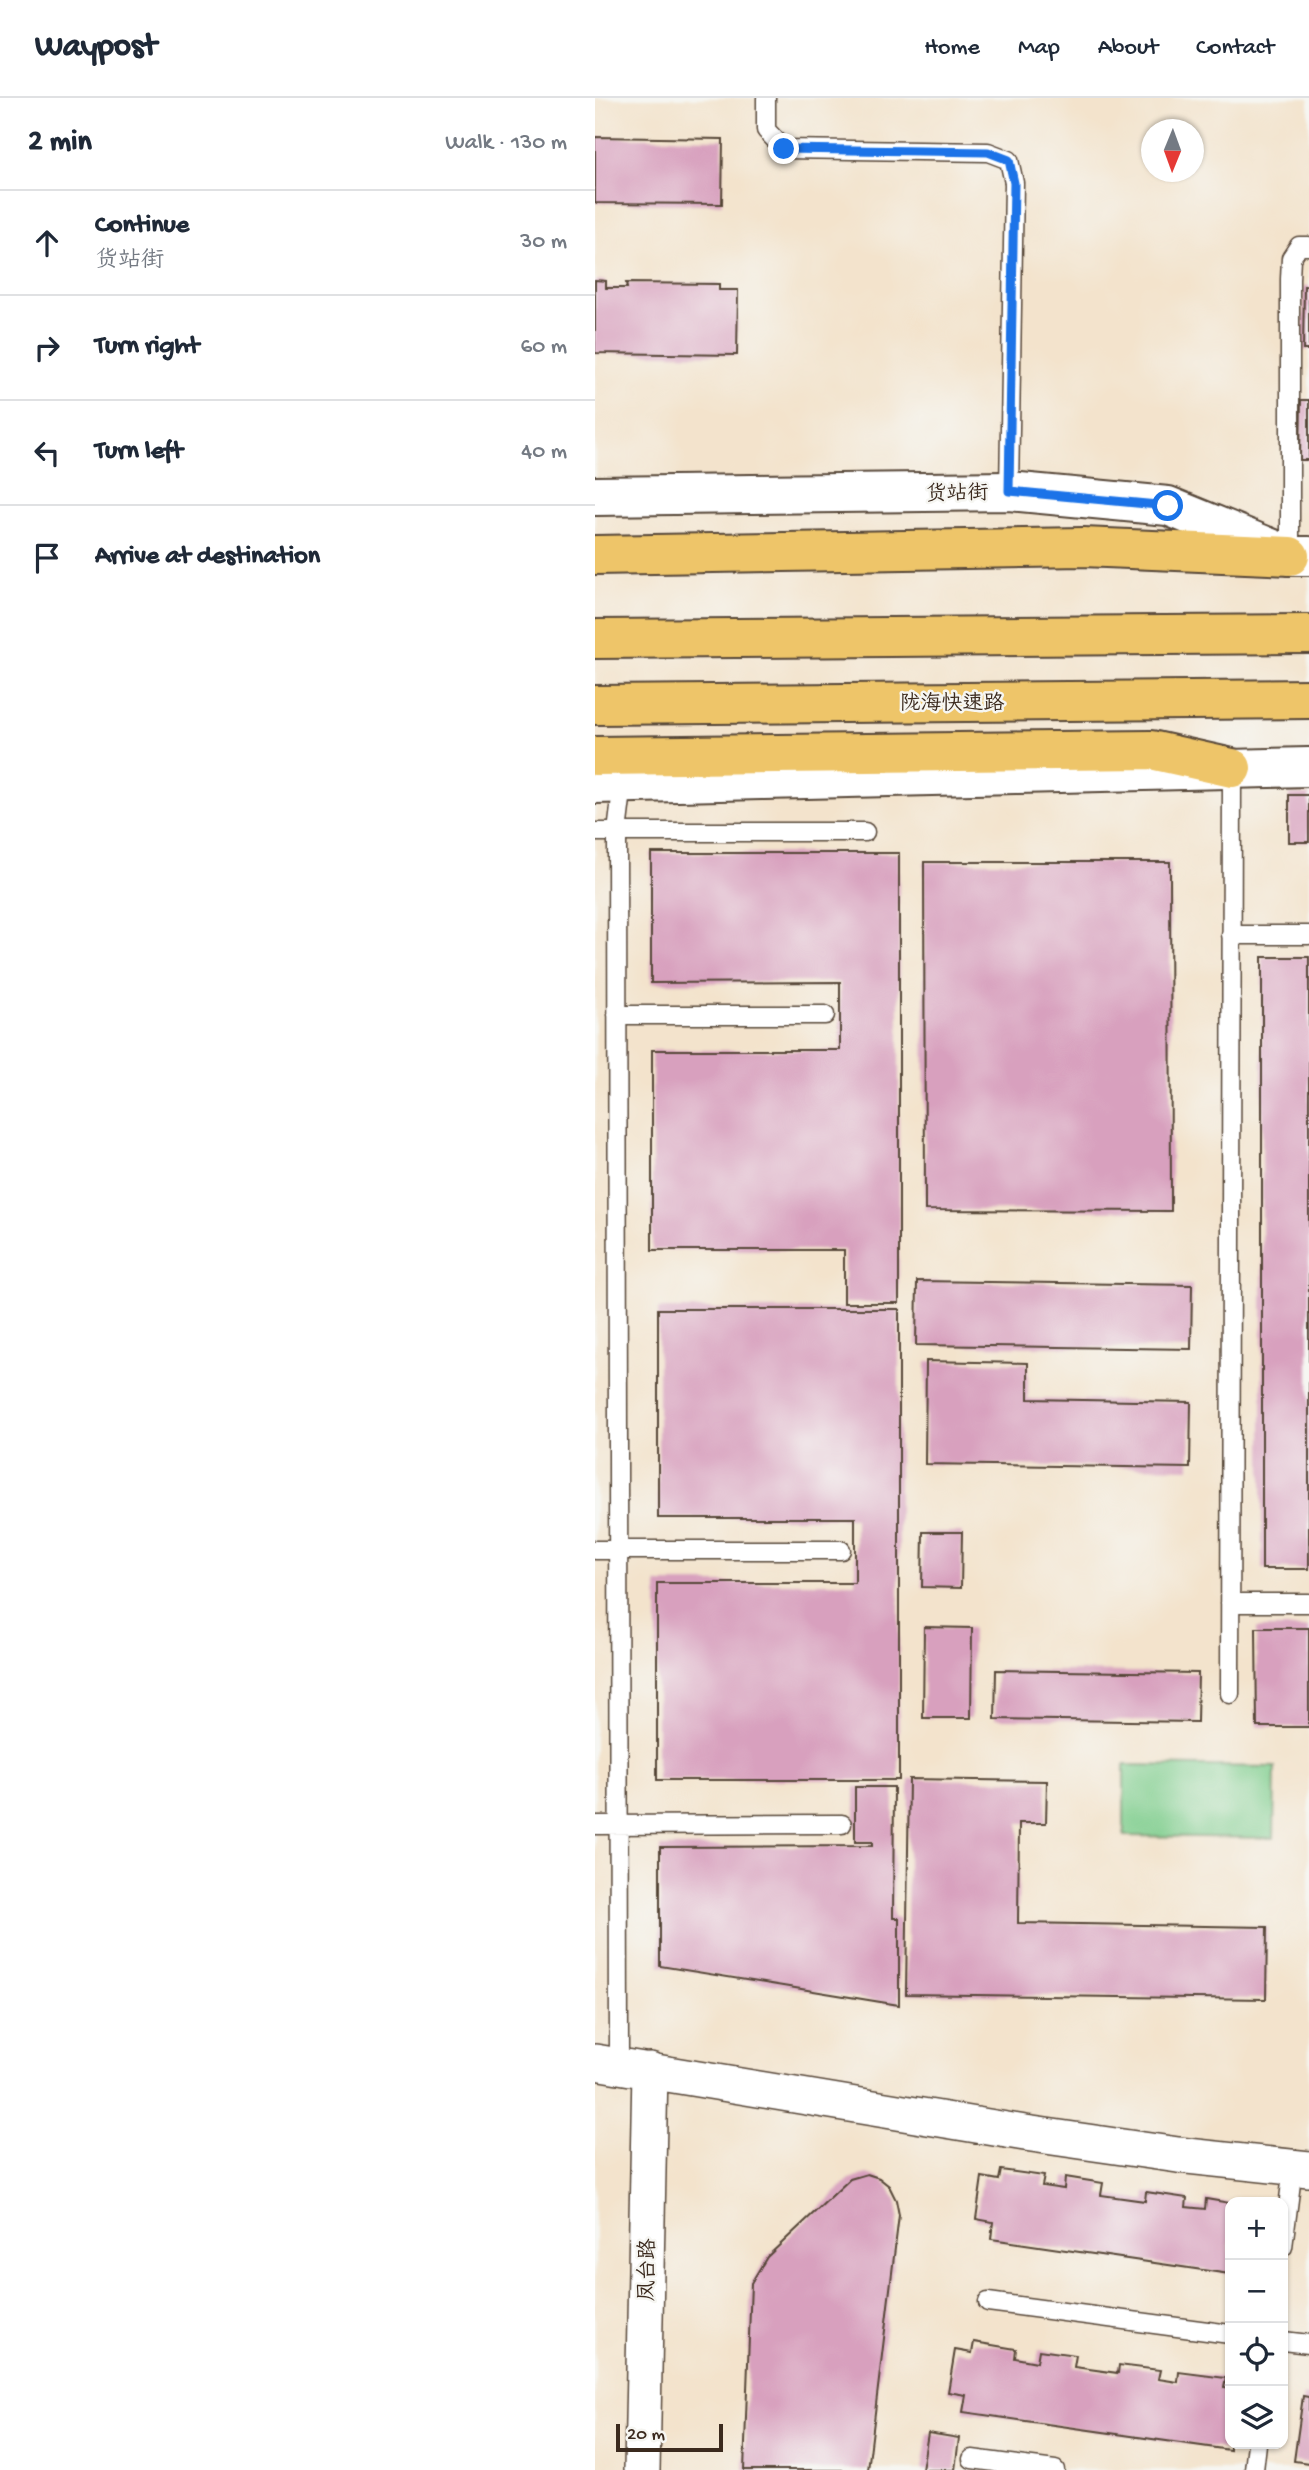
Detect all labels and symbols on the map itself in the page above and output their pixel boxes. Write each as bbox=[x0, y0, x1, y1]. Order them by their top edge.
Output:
north arrow bbox=[1141, 119, 1204, 182]
route end bbox=[768, 133, 799, 164]
street label: 货站街 bbox=[925, 481, 989, 509]
route start bbox=[1152, 490, 1183, 521]
street label: 陇海快速路 bbox=[900, 691, 1005, 718]
street label: 凤台路 bbox=[634, 2238, 663, 2302]
scale bar bbox=[616, 2421, 723, 2453]

